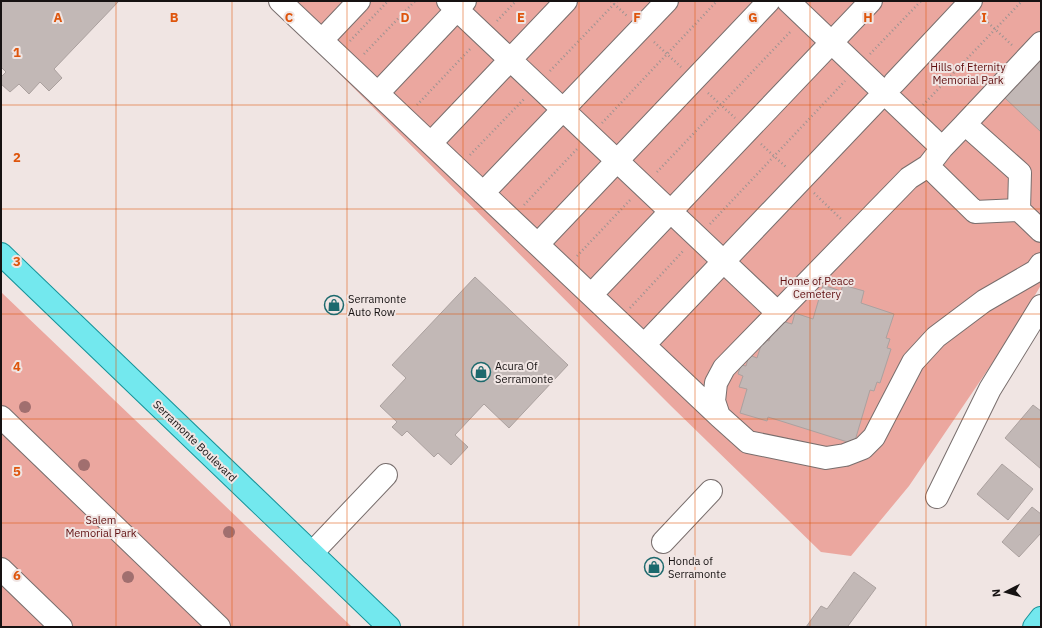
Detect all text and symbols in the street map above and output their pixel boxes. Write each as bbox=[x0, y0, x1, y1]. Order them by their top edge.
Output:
text: A bbox=[54, 9, 63, 26]
text: B bbox=[170, 9, 179, 26]
text: C bbox=[285, 9, 294, 26]
text: D bbox=[400, 9, 410, 26]
text: E bbox=[517, 9, 525, 26]
text: F bbox=[633, 9, 641, 26]
text: G bbox=[748, 9, 758, 26]
text: H bbox=[863, 9, 873, 26]
text: I bbox=[981, 9, 987, 26]
text: 1 bbox=[13, 44, 21, 61]
park label: Hills of Eternity Memorial Park bbox=[930, 60, 1006, 87]
text: 2 bbox=[13, 149, 21, 166]
text: 3 bbox=[13, 253, 21, 270]
park label: Home of Peace Cemetery bbox=[780, 274, 854, 301]
place label: Serramonte Auto Row bbox=[348, 292, 406, 319]
shop icon: Serramonte Auto Row bbox=[323, 294, 345, 316]
text: 4 bbox=[13, 358, 21, 375]
place label: Acura Of Serramonte bbox=[495, 359, 553, 386]
shop icon: Acura Of Serramonte bbox=[470, 361, 492, 383]
street label: Serramonte Boulevard bbox=[150, 397, 240, 485]
text: 5 bbox=[13, 463, 21, 480]
park label: Salem Memorial Park bbox=[65, 513, 137, 540]
place label: Honda of Serramonte bbox=[668, 554, 726, 581]
shop icon: Honda of Serramonte bbox=[643, 556, 665, 578]
text: 6 bbox=[13, 567, 21, 584]
north arrow bbox=[986, 572, 1026, 612]
text: N bbox=[989, 588, 1003, 598]

